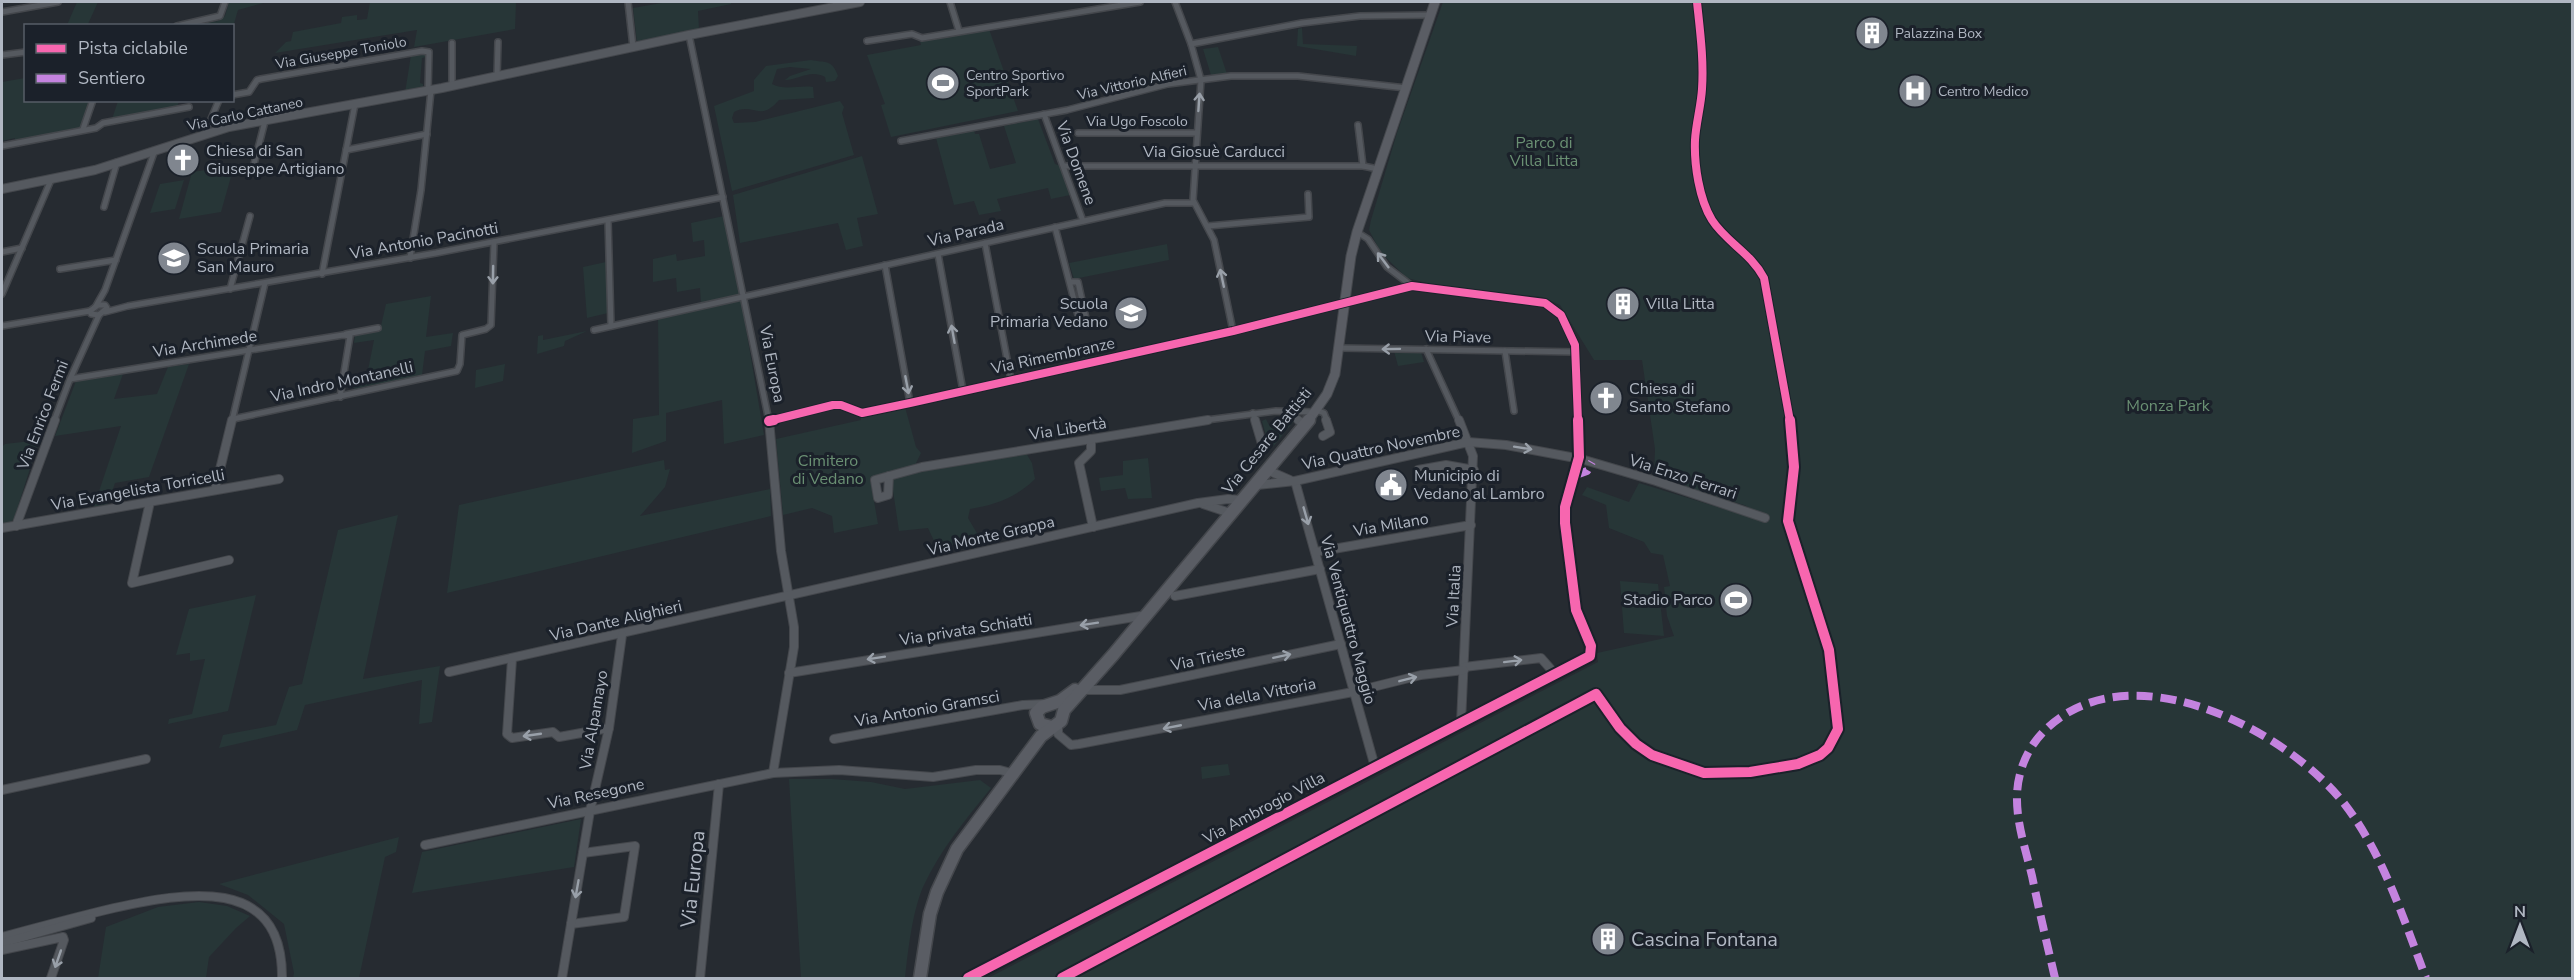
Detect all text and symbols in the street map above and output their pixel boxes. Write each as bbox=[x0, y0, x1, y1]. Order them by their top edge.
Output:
building icon: Palazzina Box bbox=[1854, 15, 1890, 51]
legend bbox=[24, 24, 234, 102]
place label: Palazzina Box bbox=[1895, 24, 1983, 43]
street label: Via Giuseppe Toniolo bbox=[273, 32, 408, 74]
text: Pista ciclabile bbox=[78, 36, 188, 60]
street label: Via Vittorio Alfieri bbox=[1075, 61, 1188, 105]
sports icon: Centro Sportivo SportPark bbox=[925, 65, 961, 101]
text: Sentiero bbox=[78, 66, 145, 90]
place label: Centro Sportivo SportPark bbox=[966, 66, 1065, 101]
hospital icon: Centro Medico bbox=[1897, 73, 1933, 109]
place label: Centro Medico bbox=[1938, 82, 2029, 101]
street label: Via Carlo Cattaneo bbox=[184, 92, 305, 136]
one-way arrow bbox=[1194, 92, 1205, 112]
street label: Via Ugo Foscolo bbox=[1085, 112, 1188, 131]
street label: Via Domene bbox=[1050, 117, 1101, 208]
park label: Parco di Villa Litta bbox=[1509, 132, 1578, 172]
place label: Chiesa di San Giuseppe Artigiano bbox=[206, 140, 345, 180]
street label: Via Giosuè Carducci bbox=[1142, 141, 1285, 163]
church icon: Chiesa di San Giuseppe Artigiano bbox=[165, 142, 201, 178]
street label: Via Parada bbox=[925, 214, 1006, 253]
street label: Via Antonio Pacinotti bbox=[347, 217, 500, 265]
place label: Scuola Primaria San Mauro bbox=[197, 238, 309, 278]
school or university icon: Scuola Primaria San Mauro bbox=[156, 240, 192, 276]
one-way arrow bbox=[1377, 253, 1389, 269]
one-way arrow bbox=[488, 264, 499, 284]
one-way arrow bbox=[1216, 269, 1227, 288]
building icon: Villa Litta bbox=[1605, 286, 1641, 322]
place label: Scuola Primaria Vedano bbox=[990, 293, 1108, 333]
place label: Villa Litta bbox=[1645, 293, 1715, 315]
school or university icon: Scuola Primaria Vedano bbox=[1113, 295, 1149, 331]
street label: Via Europa bbox=[754, 323, 790, 404]
street label: Via Archimede bbox=[150, 325, 259, 363]
one-way arrow bbox=[947, 325, 958, 344]
street label: Via Piave bbox=[1424, 325, 1491, 349]
street label: Via Rimembranze bbox=[988, 332, 1117, 380]
one-way arrow bbox=[1382, 343, 1402, 355]
street label: Via Indro Montanelli bbox=[268, 356, 415, 408]
street label: Via Enrico Fermi bbox=[12, 357, 74, 474]
one-way arrow bbox=[902, 374, 913, 394]
place label: Chiesa di Santo Stefano bbox=[1629, 378, 1731, 418]
church icon: Chiesa di Santo Stefano bbox=[1588, 380, 1624, 416]
street label: Via Cesare Battisti bbox=[1216, 383, 1317, 500]
park label: Monza Park bbox=[2126, 395, 2211, 417]
street label: Via Libertà bbox=[1027, 412, 1108, 446]
street label: Via Quattro Novembre bbox=[1299, 420, 1462, 476]
one-way arrow bbox=[1513, 443, 1533, 454]
street label: Via Enzo Ferrari bbox=[1625, 449, 1740, 505]
park label: Cimitero di Vedano bbox=[792, 450, 864, 490]
street label: Via Evangelista Torricelli bbox=[49, 464, 226, 516]
place label: Municipio di Vedano al Lambro bbox=[1413, 465, 1545, 505]
public building icon: Municipio di Vedano al Lambro bbox=[1373, 467, 1409, 503]
one-way arrow bbox=[1301, 506, 1312, 525]
street label: Via Milano bbox=[1351, 508, 1430, 543]
street label: Via Monte Grappa bbox=[924, 511, 1057, 562]
street label: Via Ventiquattro Maggio bbox=[1315, 532, 1381, 707]
street label: Via Italia bbox=[1441, 564, 1467, 629]
sports icon: Stadio Parco bbox=[1718, 582, 1754, 618]
place label: Stadio Parco bbox=[1623, 589, 1713, 611]
street label: Via Dante Alighieri bbox=[547, 595, 684, 647]
street label: Via privata Schiatti bbox=[897, 609, 1034, 652]
one-way arrow bbox=[1079, 619, 1099, 630]
street label: Via Trieste bbox=[1168, 639, 1247, 677]
one-way arrow bbox=[1272, 650, 1291, 661]
one-way arrow bbox=[866, 653, 886, 664]
one-way arrow bbox=[1503, 655, 1522, 666]
street label: Via Alpamayo bbox=[574, 668, 614, 772]
one-way arrow bbox=[1398, 672, 1417, 684]
street label: Via della Vittoria bbox=[1195, 673, 1318, 717]
street label: Via Antonio Gramsci bbox=[852, 685, 1001, 733]
one-way arrow bbox=[1162, 722, 1182, 733]
one-way arrow bbox=[523, 730, 543, 741]
street label: Via Ambrogio Villa bbox=[1198, 767, 1329, 850]
street label: Via Resegone bbox=[545, 773, 646, 815]
street label: Via Europa bbox=[674, 829, 712, 930]
one-way arrow bbox=[571, 879, 582, 898]
north arrow bbox=[2490, 896, 2550, 956]
text: N bbox=[2514, 901, 2526, 923]
building icon: Cascina Fontana bbox=[1590, 921, 1626, 957]
place label: Cascina Fontana bbox=[1631, 926, 1778, 953]
one-way arrow bbox=[51, 949, 62, 968]

